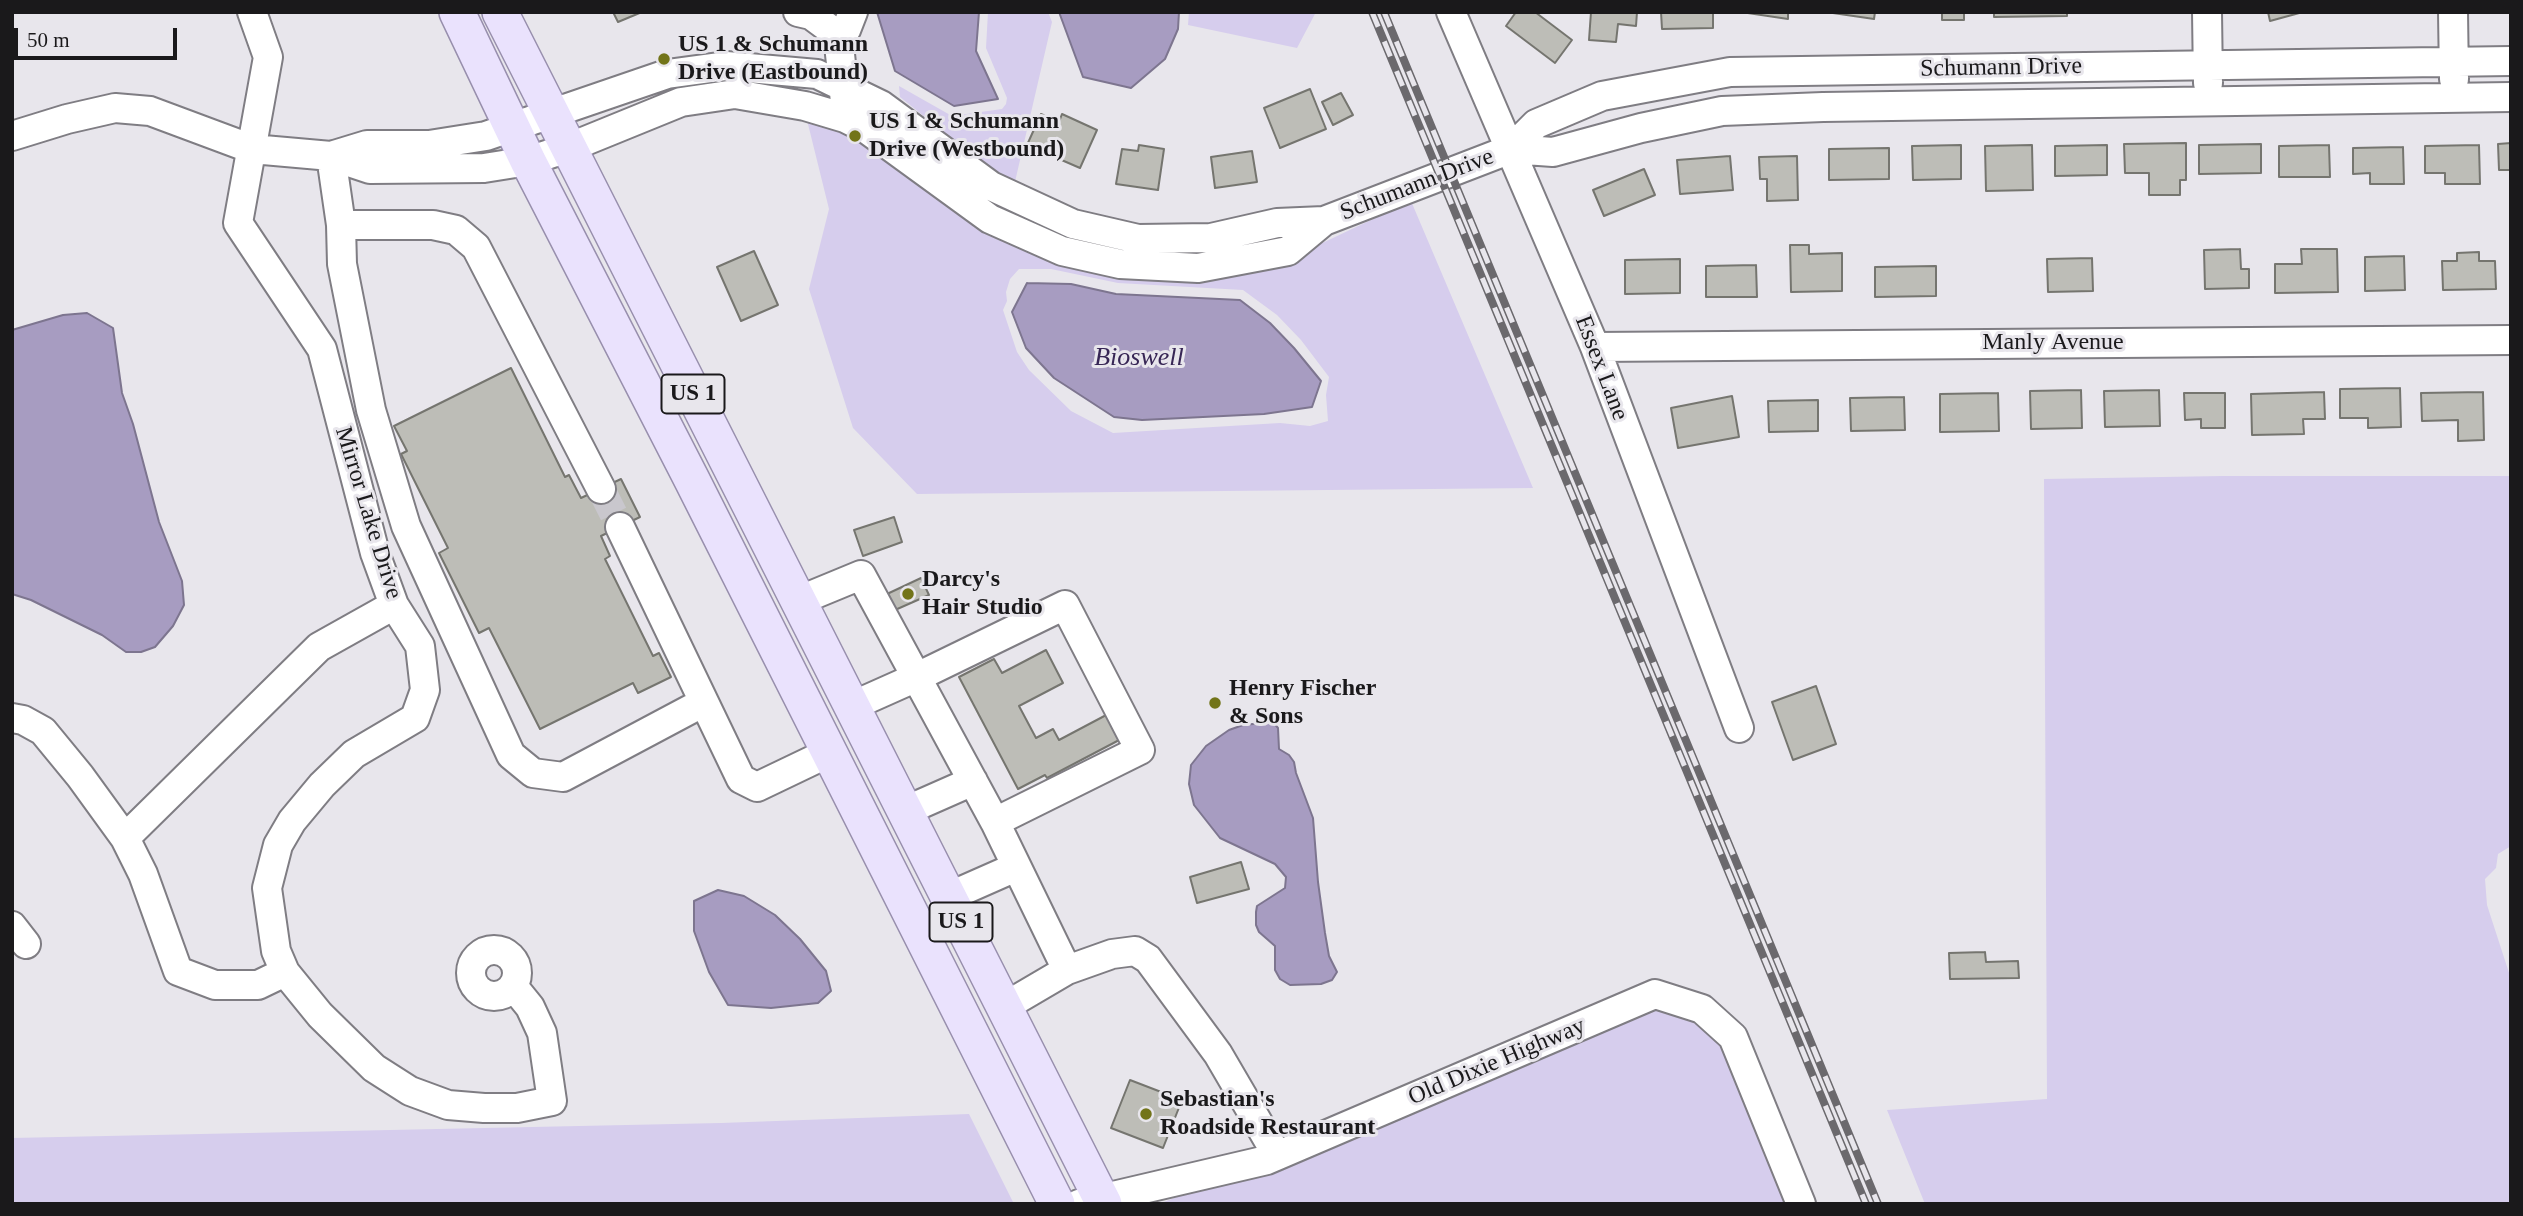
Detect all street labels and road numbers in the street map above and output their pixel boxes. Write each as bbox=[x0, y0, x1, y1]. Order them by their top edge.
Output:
street label: Schumann Drive bbox=[1920, 52, 2082, 84]
street label: Schumann Drive bbox=[1336, 143, 1498, 227]
street label: Essex Lane bbox=[1568, 312, 1634, 424]
street label: Manly Avenue bbox=[1982, 329, 2124, 357]
road number: US 1 bbox=[662, 374, 724, 414]
street label: Mirror Lake Drive bbox=[328, 423, 408, 603]
road number: US 1 bbox=[930, 903, 992, 942]
street label: Old Dixie Highway bbox=[1404, 1012, 1590, 1112]

